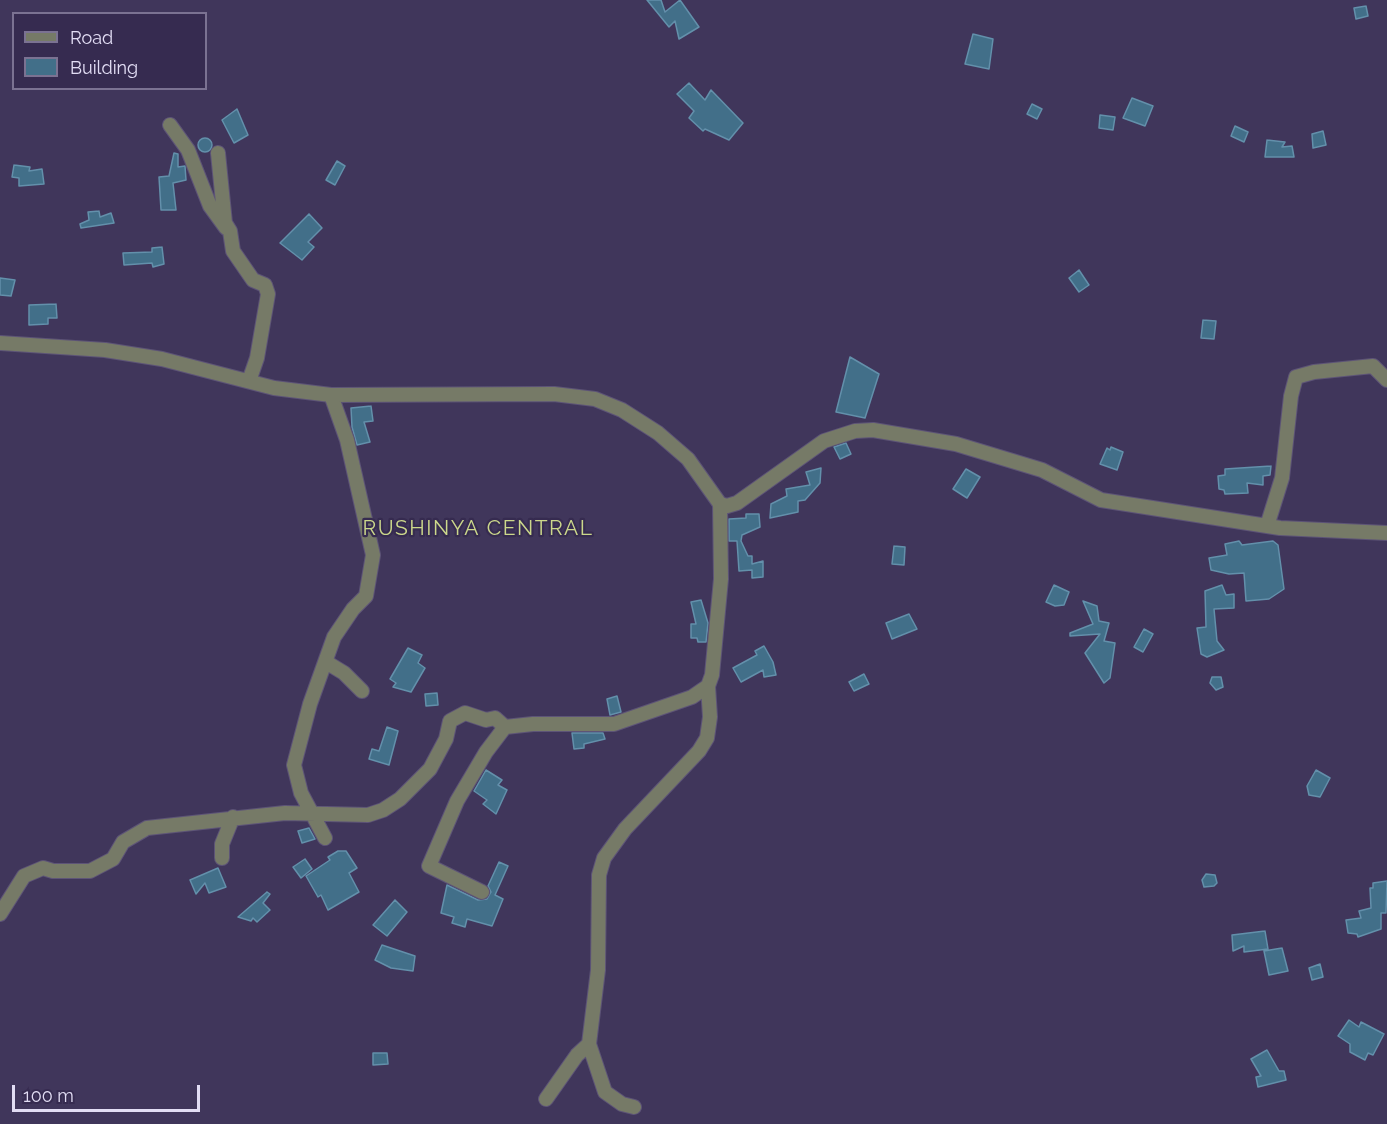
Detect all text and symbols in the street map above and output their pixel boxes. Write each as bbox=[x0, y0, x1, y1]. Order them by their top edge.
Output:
legend bbox=[12, 12, 207, 90]
text: Road bbox=[70, 27, 113, 48]
text: Building bbox=[70, 57, 138, 78]
district label: RUSHINYA CENTRAL bbox=[362, 516, 594, 542]
scale bar bbox=[15, 1073, 202, 1111]
text: 100 m bbox=[23, 1085, 74, 1106]

